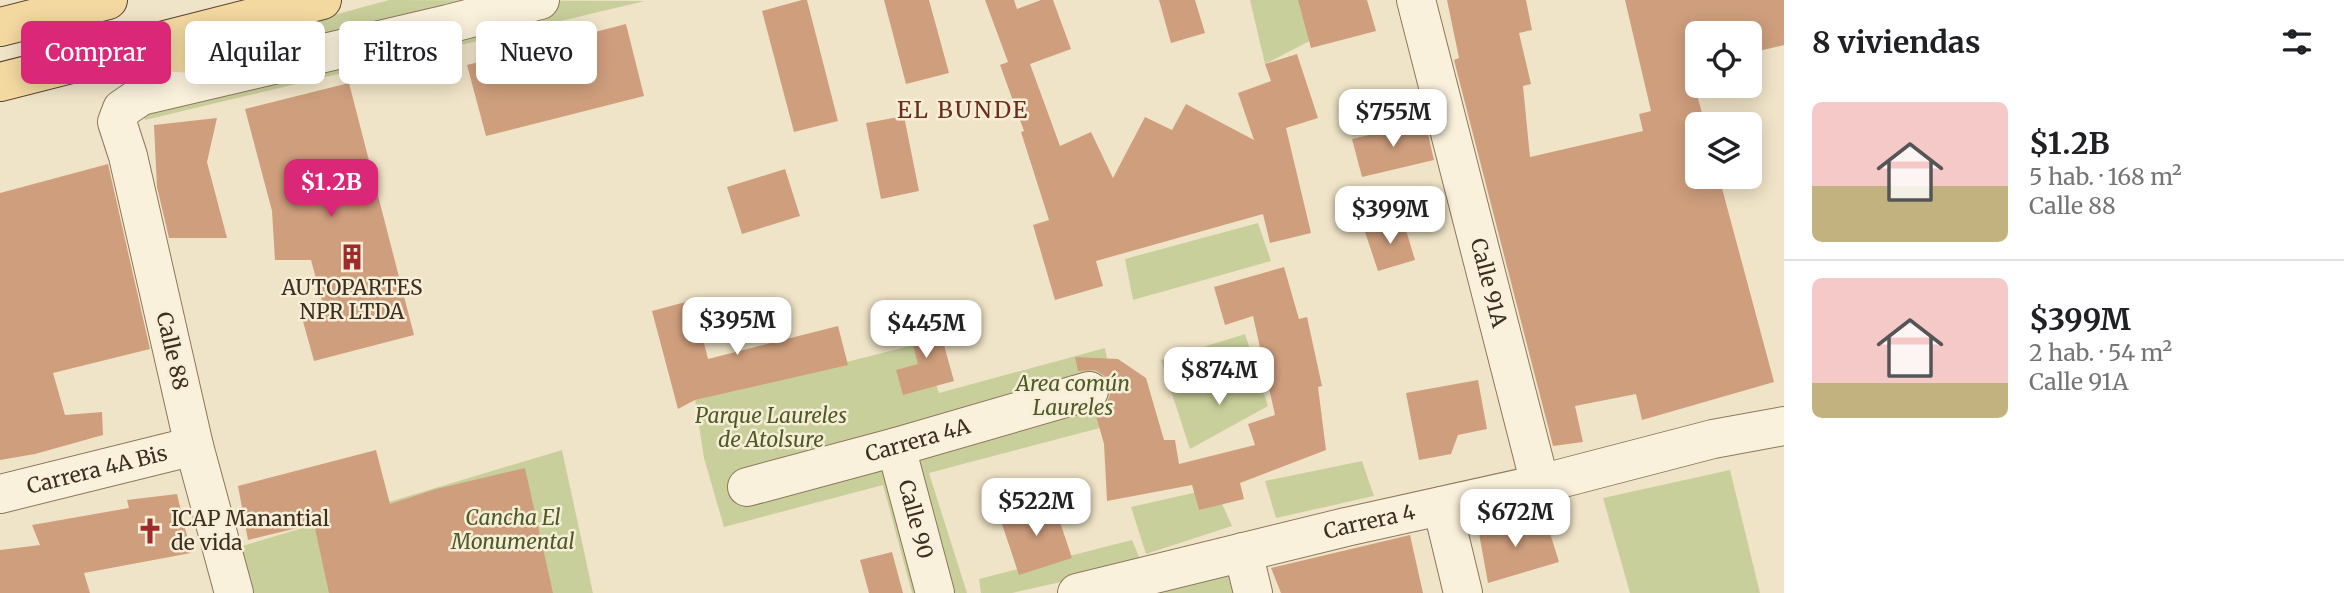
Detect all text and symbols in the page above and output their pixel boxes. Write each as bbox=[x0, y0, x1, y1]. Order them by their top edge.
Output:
chip: Comprar bbox=[21, 21, 171, 84]
chip: Alquilar bbox=[185, 21, 325, 84]
chip: Filtros bbox=[339, 21, 462, 84]
chip: Nuevo bbox=[476, 21, 597, 84]
map controls bbox=[1685, 21, 1762, 189]
button: locate bbox=[1685, 21, 1762, 98]
text: 8 viviendas bbox=[1812, 23, 1980, 61]
icon: filters bbox=[2278, 23, 2316, 61]
pin: $755M bbox=[1344, 90, 1442, 149]
district label: EL BUNDE bbox=[897, 95, 1029, 124]
text: $755M bbox=[1355, 97, 1431, 126]
button: layers bbox=[1685, 112, 1762, 189]
text: $1.2B bbox=[2029, 124, 2109, 162]
icon: home bbox=[1868, 130, 1952, 214]
pin: $1.2B bbox=[282, 160, 380, 219]
text: 5 hab. · 168 m² bbox=[2029, 162, 2182, 191]
text: $1.2B bbox=[300, 167, 362, 196]
pin: $399M bbox=[1341, 187, 1439, 246]
text: Calle 88 bbox=[2029, 191, 2116, 220]
text: $399M bbox=[1351, 194, 1429, 223]
street label: Calle 91A bbox=[1465, 235, 1513, 330]
building icon: AUTOPARTES NPR LTDA bbox=[337, 242, 367, 272]
place label: AUTOPARTES NPR LTDA bbox=[281, 274, 422, 325]
pin: $395M bbox=[688, 298, 786, 357]
pin: $445M bbox=[877, 300, 975, 360]
text: $399M bbox=[2029, 300, 2131, 338]
text: $395M bbox=[698, 305, 776, 334]
icon: home bbox=[1868, 306, 1952, 390]
text: $445M bbox=[886, 308, 966, 337]
street label: Calle 88 bbox=[150, 309, 195, 392]
text: 2 hab. · 54 m² bbox=[2029, 338, 2172, 367]
pin: $874M bbox=[1170, 348, 1268, 407]
text: $874M bbox=[1180, 355, 1258, 384]
text: Calle 91A bbox=[2029, 367, 2128, 396]
park label: Area común Laureles bbox=[1014, 370, 1130, 421]
park label: Parque Laureles de Atolsure bbox=[695, 402, 847, 453]
street label: Carrera 4A bbox=[862, 412, 973, 468]
street label: Carrera 4A Bis bbox=[24, 439, 170, 500]
street label: Calle 90 bbox=[892, 477, 939, 562]
pin: $522M bbox=[987, 478, 1085, 538]
text: $522M bbox=[998, 486, 1074, 515]
pin: $672M bbox=[1466, 490, 1564, 549]
text: $672M bbox=[1476, 497, 1554, 526]
street label: Carrera 4 bbox=[1321, 498, 1418, 545]
park label: Cancha El Monumental bbox=[450, 504, 575, 555]
place label: ICAP Manantial de vida bbox=[171, 505, 330, 556]
church icon: ICAP Manantial de vida bbox=[135, 516, 165, 546]

